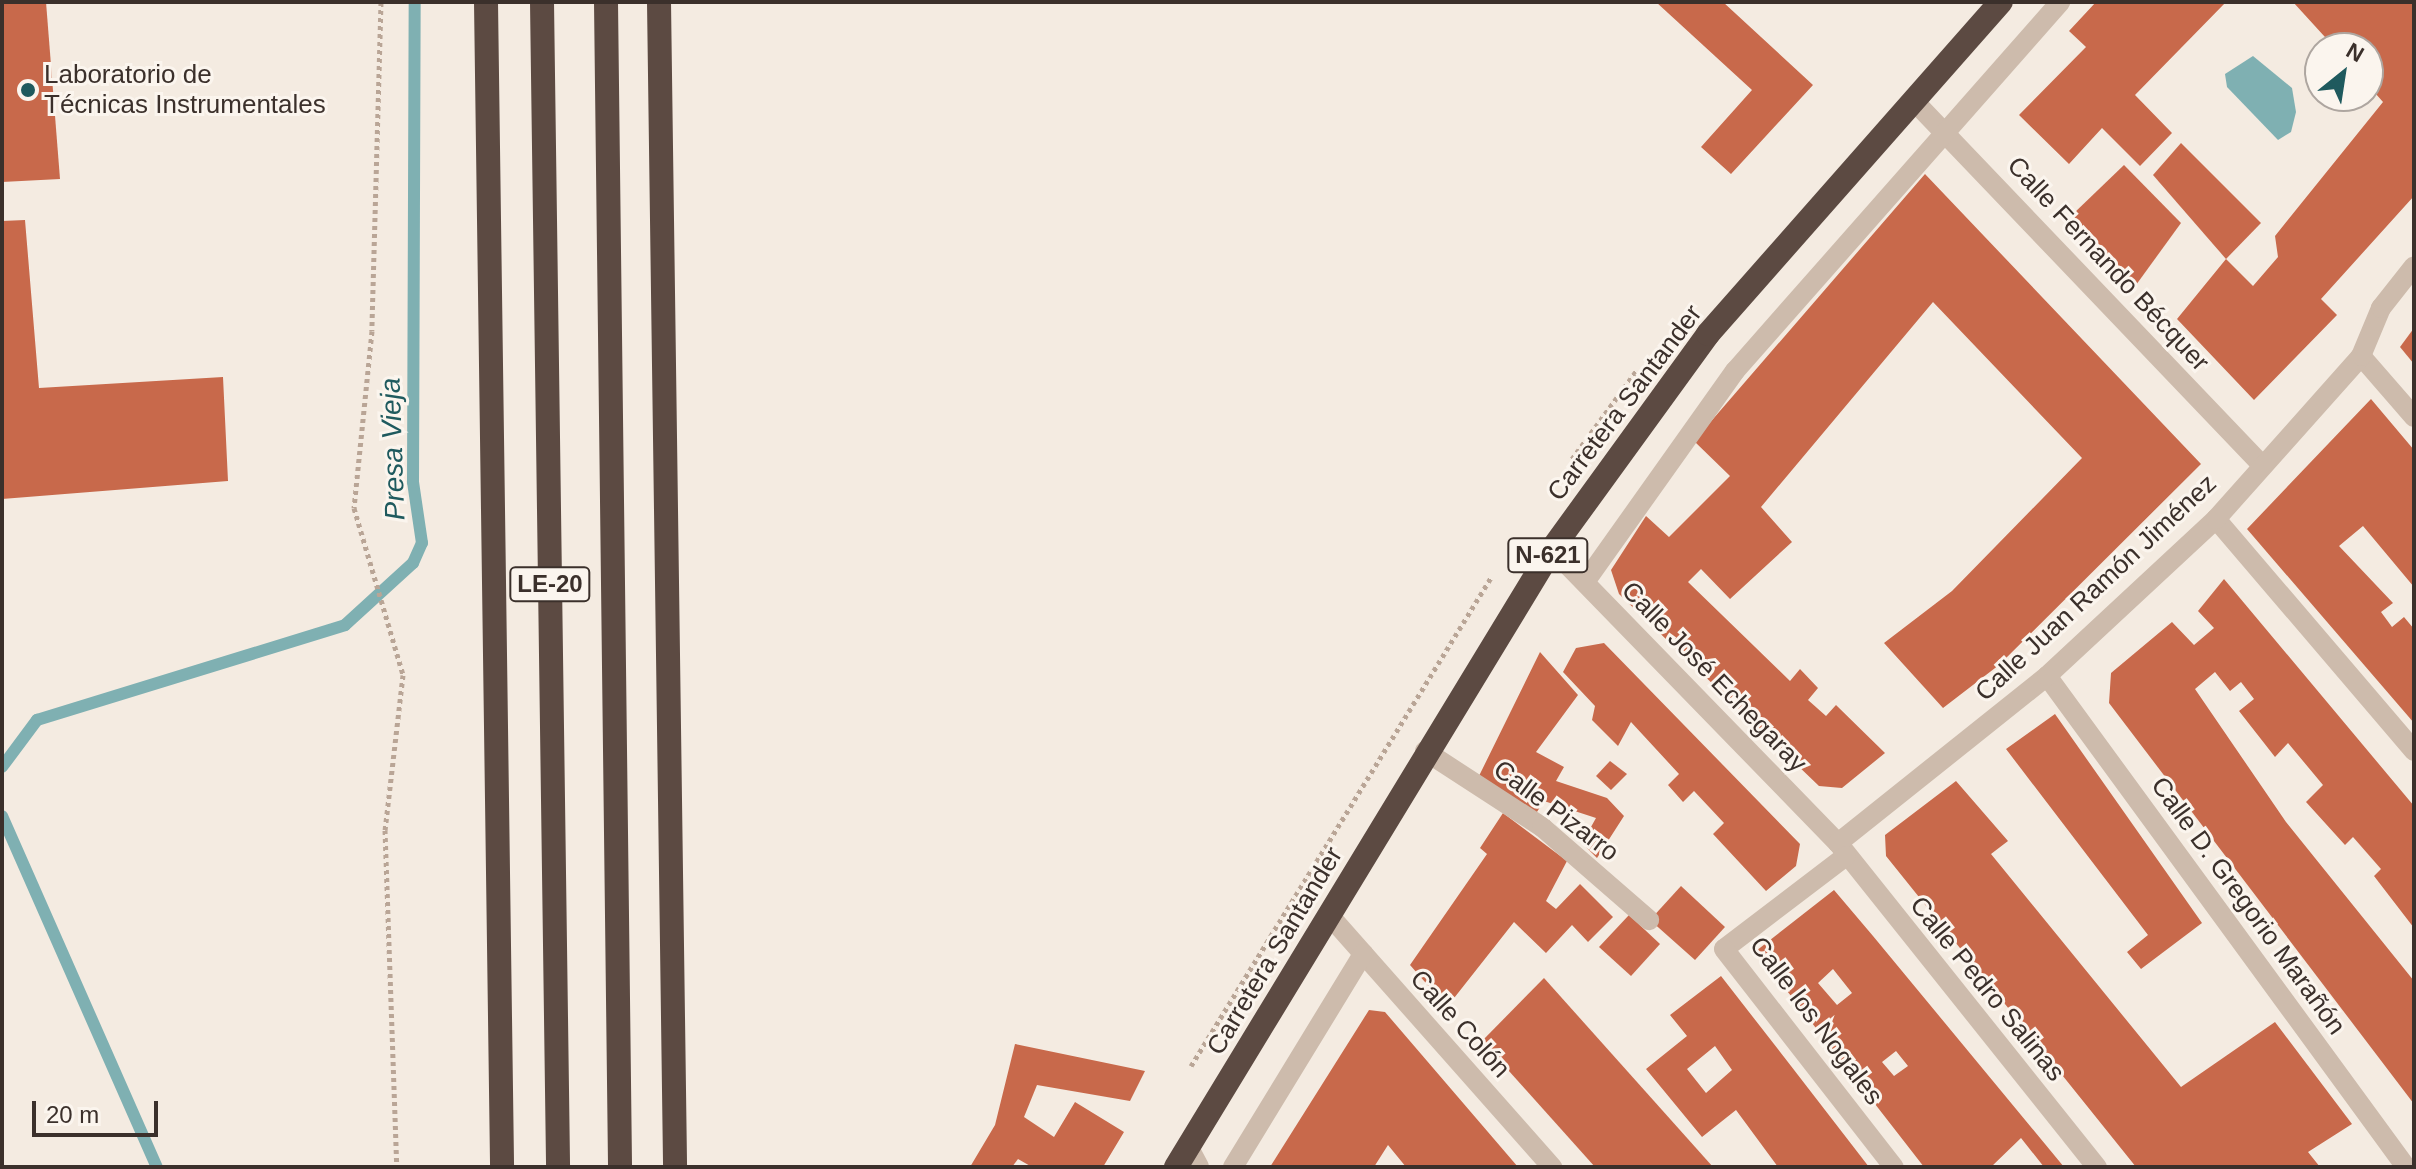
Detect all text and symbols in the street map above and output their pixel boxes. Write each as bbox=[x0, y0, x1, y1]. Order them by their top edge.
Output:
north arrow bbox=[2304, 32, 2384, 112]
text: N bbox=[2342, 38, 2368, 67]
place label: Laboratorio de Técnicas Instrumentales bbox=[44, 59, 326, 120]
marker: Laboratorio de Técnicas Instrumentales bbox=[19, 81, 37, 99]
street label: Calle Fernando Bécquer bbox=[2000, 150, 2216, 378]
street label: Carretera Santander bbox=[1541, 299, 1709, 507]
water label: Presa Vieja bbox=[374, 377, 412, 521]
street label: Calle Juan Ramón Jiménez bbox=[1969, 468, 2223, 708]
road number: N-621 bbox=[1506, 535, 1590, 575]
road number: LE-20 bbox=[508, 564, 592, 604]
street label: Calle José Echegaray bbox=[1615, 575, 1813, 779]
street label: Calle Pizarro bbox=[1487, 754, 1625, 868]
street label: Calle D. Gregorio Marañón bbox=[2144, 771, 2352, 1041]
street label: Carretera Santander bbox=[1201, 841, 1349, 1061]
street label: Calle Pedro Salinas bbox=[1903, 890, 2071, 1088]
street label: Calle los Nogales bbox=[1743, 931, 1889, 1111]
street label: Calle Colón bbox=[1403, 964, 1517, 1084]
scale bar bbox=[36, 1085, 162, 1135]
text: 20 m bbox=[46, 1101, 99, 1128]

